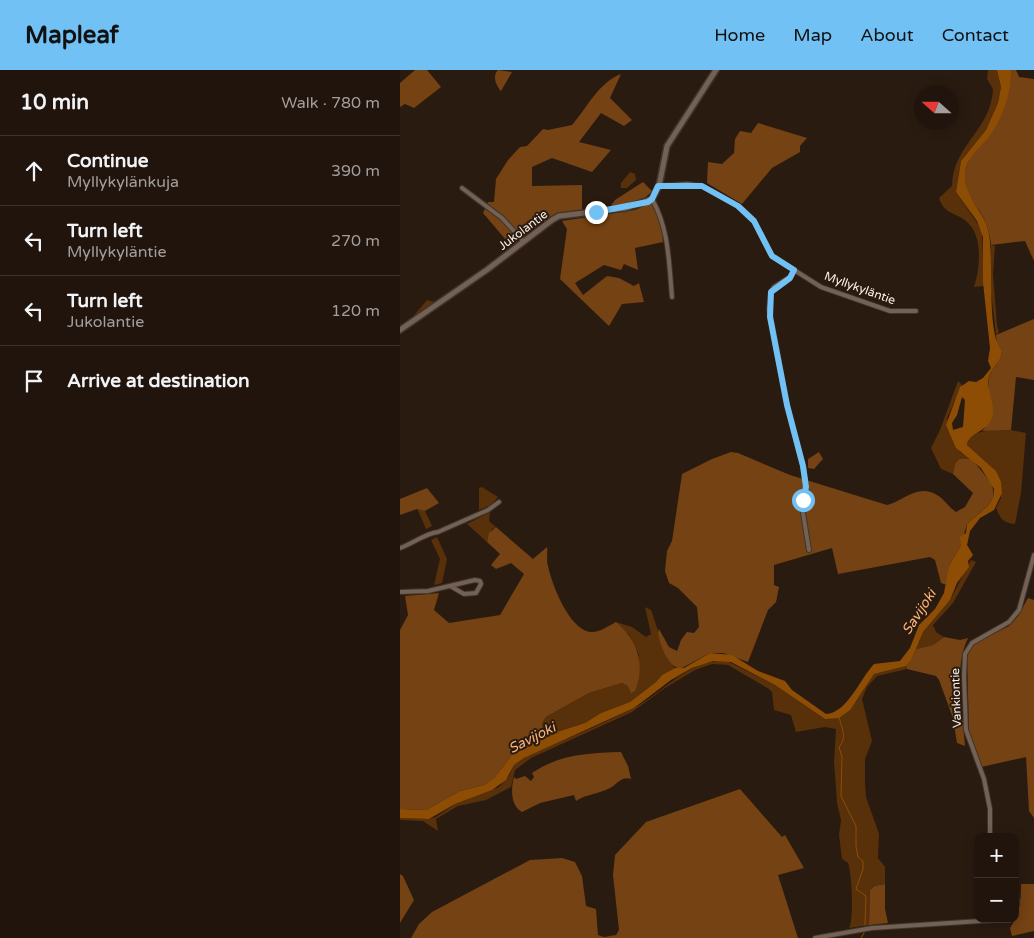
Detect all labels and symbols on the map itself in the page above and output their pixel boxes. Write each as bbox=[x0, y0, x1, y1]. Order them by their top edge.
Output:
north arrow bbox=[914, 85, 959, 130]
route end bbox=[585, 201, 608, 224]
street label: Jukolantie bbox=[496, 207, 550, 253]
street label: Myllykyläntie bbox=[823, 269, 898, 307]
route start bbox=[792, 489, 815, 512]
water label: Savijoki bbox=[898, 585, 941, 638]
street label: Vankiontie bbox=[948, 668, 964, 728]
water label: Savijoki bbox=[506, 718, 560, 757]

